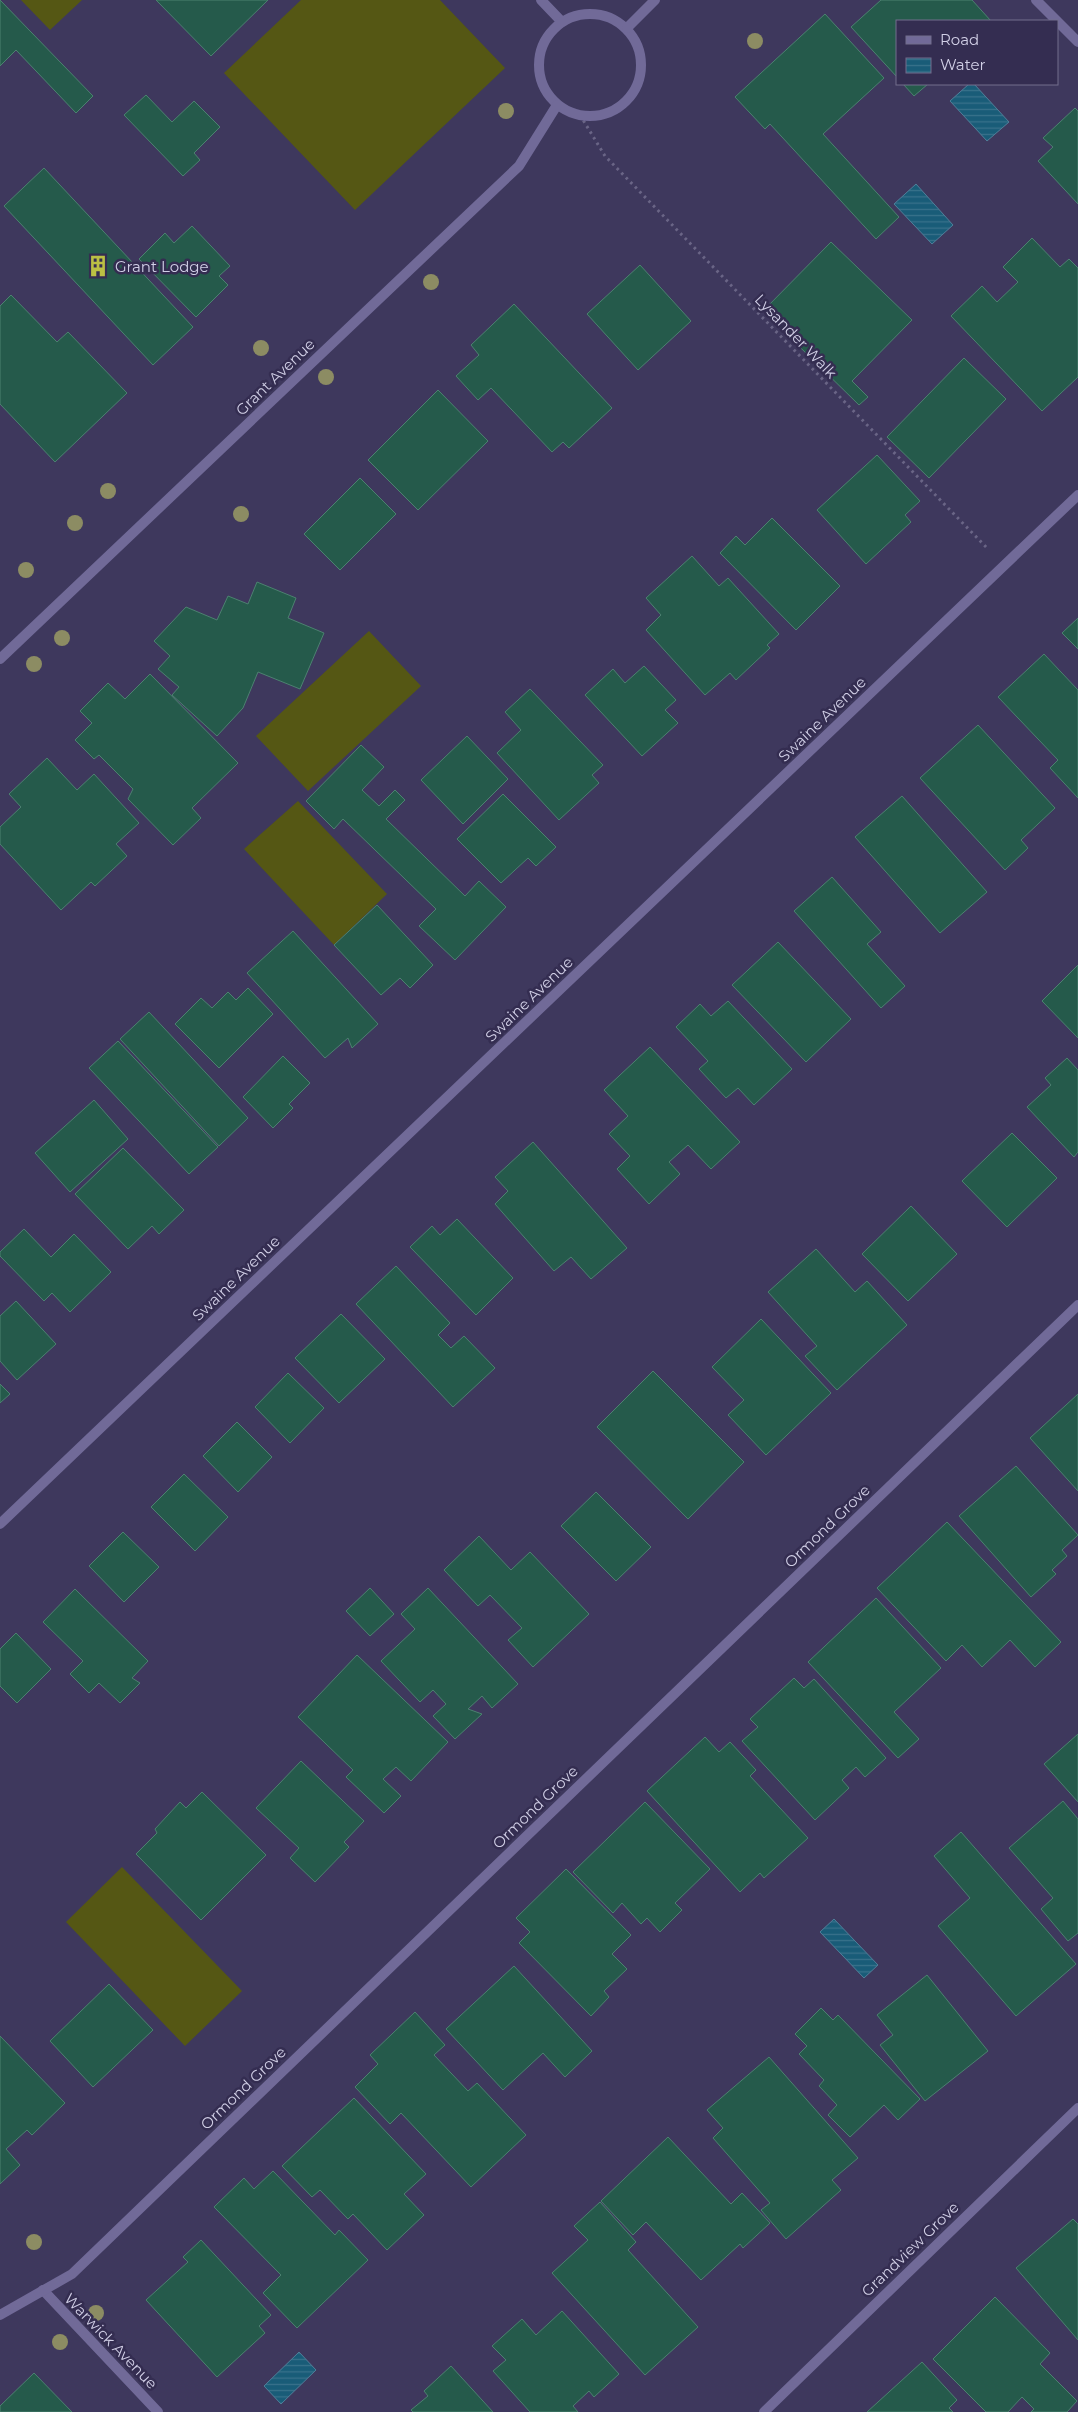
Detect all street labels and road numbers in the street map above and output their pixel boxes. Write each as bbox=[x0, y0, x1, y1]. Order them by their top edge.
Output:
street label: Lysander Walk bbox=[751, 290, 841, 382]
street label: Grant Avenue bbox=[231, 335, 319, 419]
street label: Swaine Avenue bbox=[774, 672, 870, 766]
street label: Swaine Avenue bbox=[481, 952, 577, 1046]
street label: Swaine Avenue bbox=[188, 1231, 284, 1325]
street label: Ormond Grove bbox=[780, 1480, 874, 1572]
street label: Ormond Grove bbox=[488, 1761, 582, 1853]
street label: Ormond Grove bbox=[196, 2042, 290, 2134]
street label: Grandview Grove bbox=[857, 2198, 963, 2300]
street label: Warwick Avenue bbox=[60, 2289, 162, 2393]

